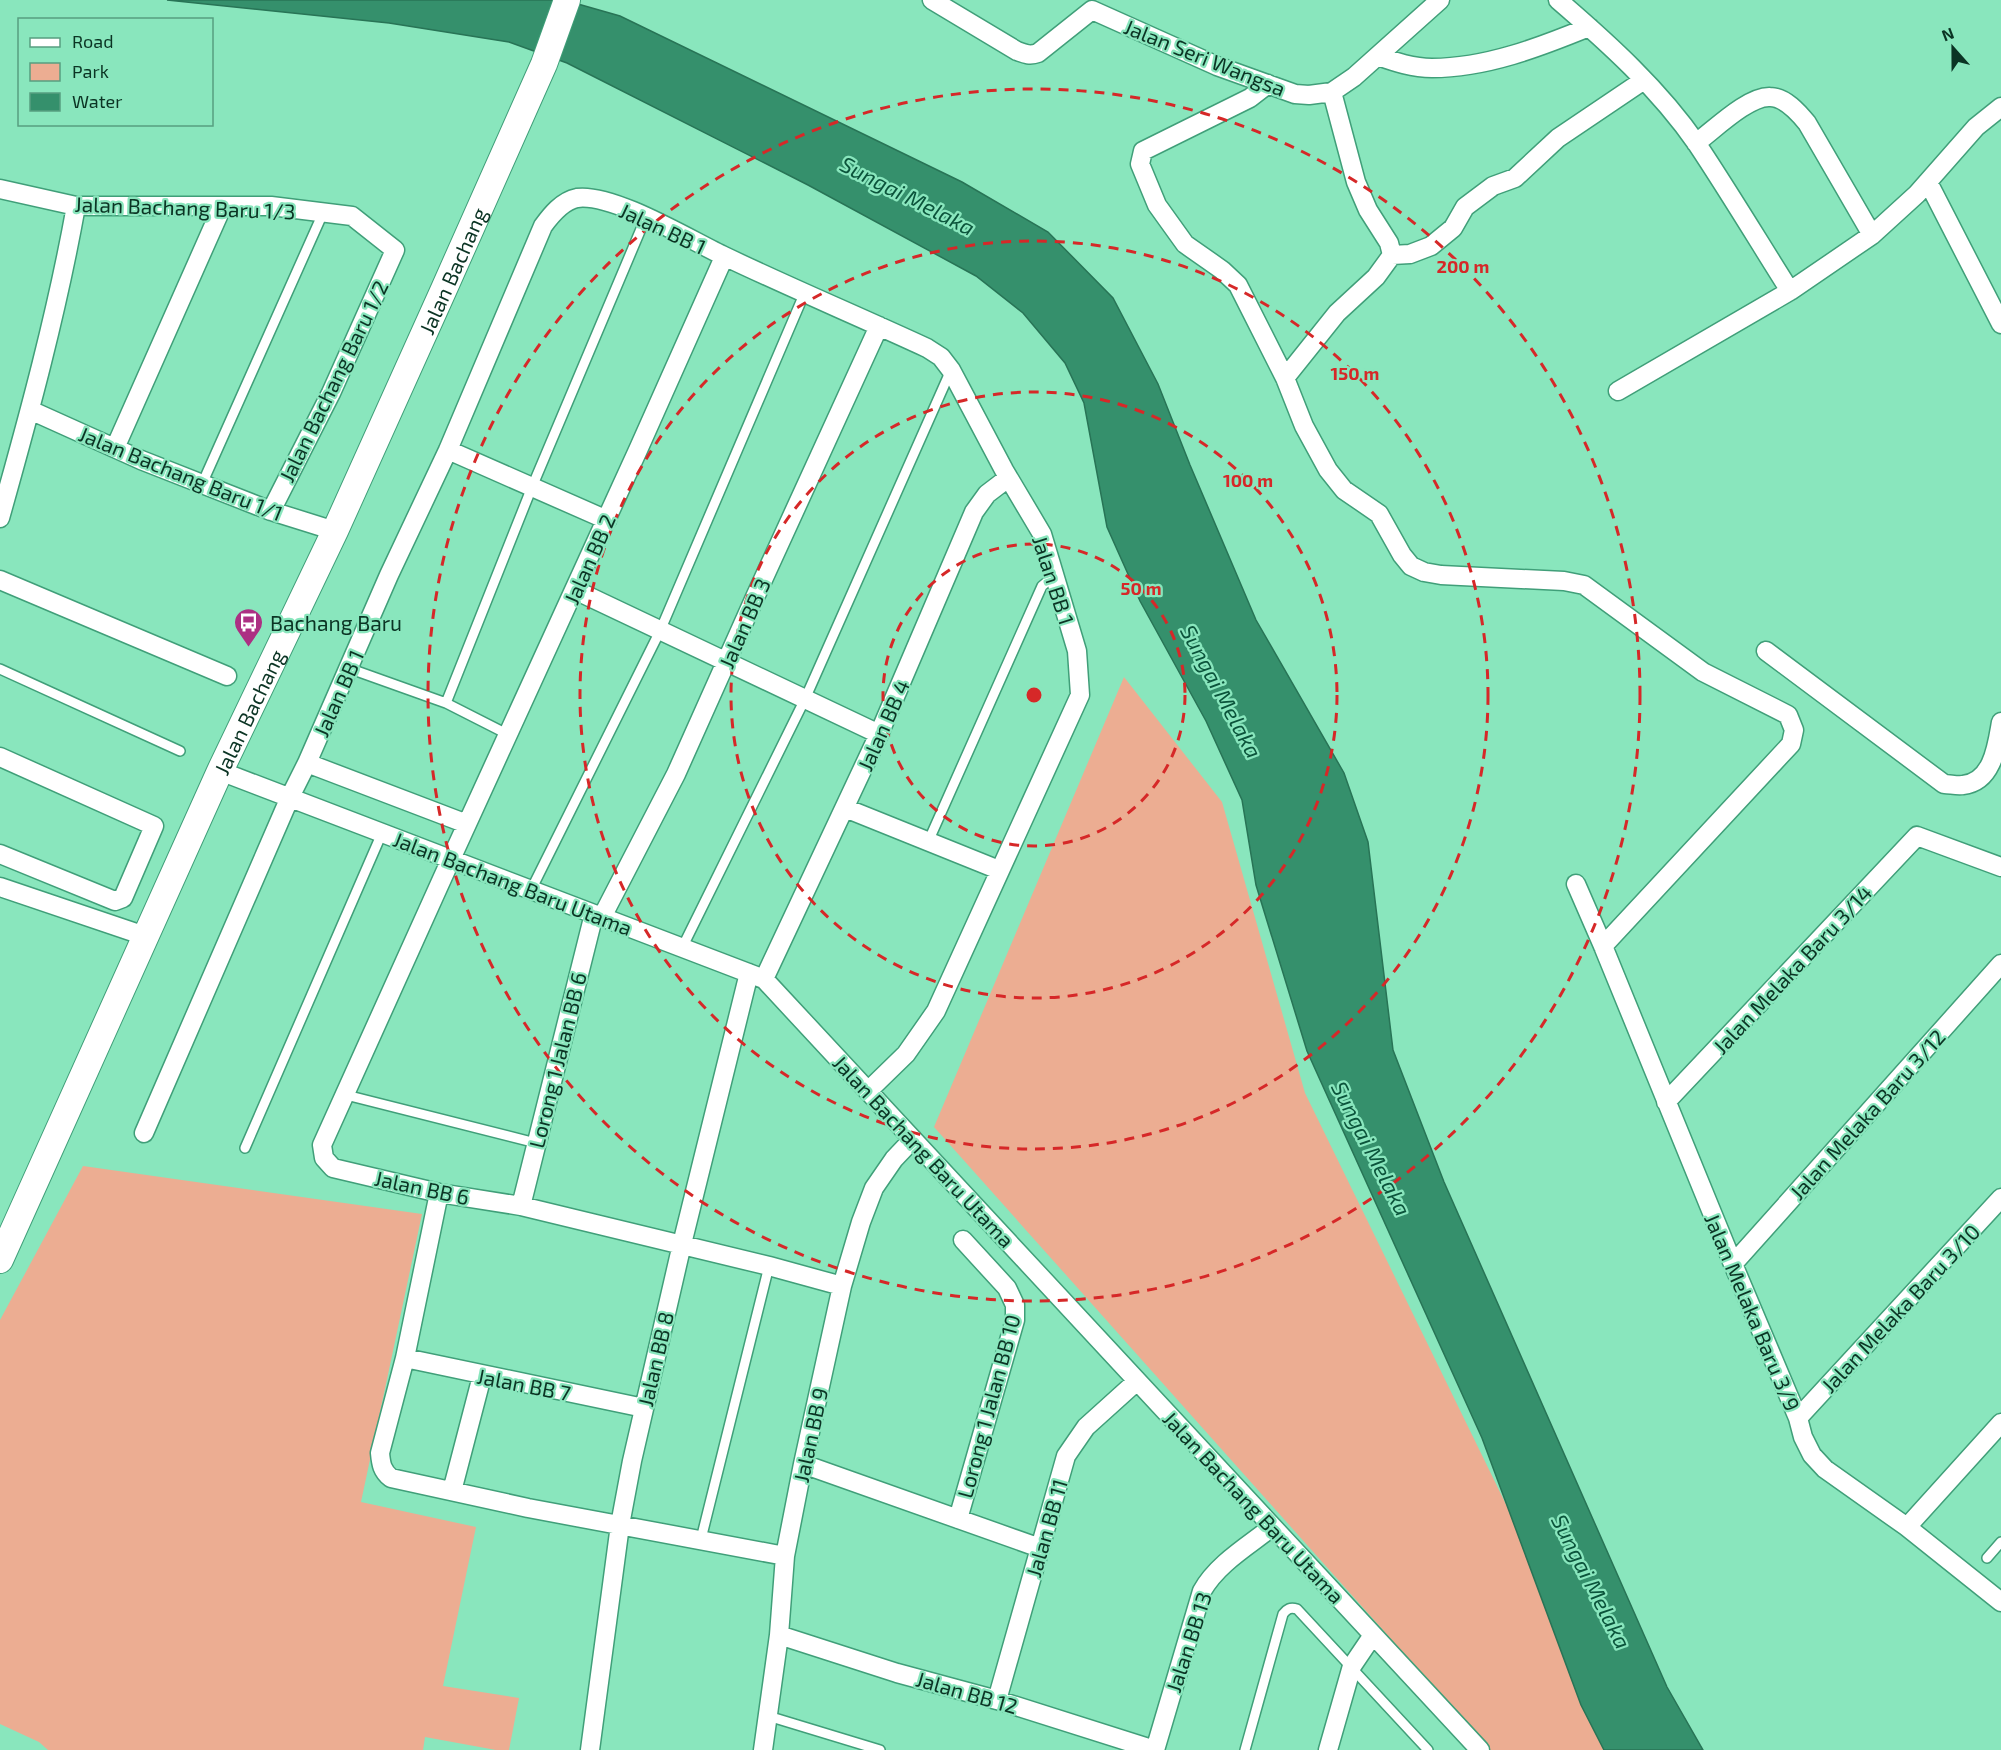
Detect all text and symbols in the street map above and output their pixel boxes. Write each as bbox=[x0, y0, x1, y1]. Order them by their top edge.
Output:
street label: Jalan Seri Wangsa bbox=[1121, 13, 1289, 101]
legend bbox=[18, 18, 213, 126]
north arrow bbox=[1923, 18, 1983, 78]
text: N bbox=[1939, 23, 1956, 44]
text: Road bbox=[72, 30, 113, 52]
text: Park bbox=[72, 60, 109, 82]
text: Water bbox=[72, 90, 122, 112]
water label: Sungai Melaka bbox=[837, 150, 979, 240]
street label: Jalan Bachang Baru 1/3 bbox=[74, 191, 296, 223]
street label: Jalan BB 1 bbox=[616, 197, 710, 259]
street label: Jalan Bachang bbox=[413, 203, 491, 338]
text: 200 m bbox=[1437, 255, 1489, 277]
street label: Jalan Bachang Baru 1/2 bbox=[273, 276, 393, 486]
text: 150 m bbox=[1331, 362, 1379, 384]
street label: Jalan Bachang Baru 1/1 bbox=[75, 421, 287, 525]
text: 100 m bbox=[1223, 469, 1273, 491]
street label: Jalan BB 2 bbox=[558, 510, 620, 608]
street label: Jalan BB 1 bbox=[1028, 532, 1080, 628]
street label: Jalan BB 3 bbox=[713, 574, 775, 672]
text: 50 m bbox=[1120, 577, 1162, 599]
bus stop icon: Bachang Baru bbox=[233, 606, 265, 648]
place label: Bachang Baru bbox=[270, 610, 402, 635]
water label: Sungai Melaka bbox=[1176, 620, 1268, 762]
street label: Jalan Bachang bbox=[208, 645, 289, 778]
street label: Jalan BB 1 bbox=[308, 646, 368, 740]
street label: Jalan BB 4 bbox=[852, 676, 914, 774]
centre of rings bbox=[1024, 685, 1044, 705]
street label: Jalan Bachang Baru Utama bbox=[390, 826, 636, 940]
street label: Jalan Melaka Baru 3/14 bbox=[1707, 880, 1877, 1058]
street label: Lorong 1 Jalan BB 6 bbox=[523, 970, 591, 1150]
street label: Jalan Melaka Baru 3/12 bbox=[1784, 1024, 1950, 1204]
street label: Jalan Bachang Baru Utama bbox=[828, 1050, 1020, 1252]
water label: Sungai Melaka bbox=[1327, 1077, 1417, 1219]
street label: Jalan BB 6 bbox=[372, 1165, 472, 1209]
street label: Jalan Melaka Baru 3/9 bbox=[1700, 1210, 1806, 1414]
street label: Jalan Melaka Baru 3/10 bbox=[1816, 1219, 1984, 1397]
street label: Jalan BB 8 bbox=[632, 1309, 678, 1409]
street label: Lorong 1 Jalan BB 10 bbox=[951, 1311, 1025, 1501]
street label: Jalan BB 7 bbox=[475, 1363, 573, 1405]
street label: Jalan BB 9 bbox=[788, 1385, 832, 1485]
street label: Jalan Bachang Baru Utama bbox=[1158, 1406, 1350, 1608]
street label: Jalan BB 11 bbox=[1020, 1476, 1072, 1580]
water label: Sungai Melaka bbox=[1547, 1510, 1637, 1652]
street label: Jalan BB 13 bbox=[1160, 1589, 1216, 1695]
street label: Jalan BB 12 bbox=[913, 1666, 1021, 1718]

